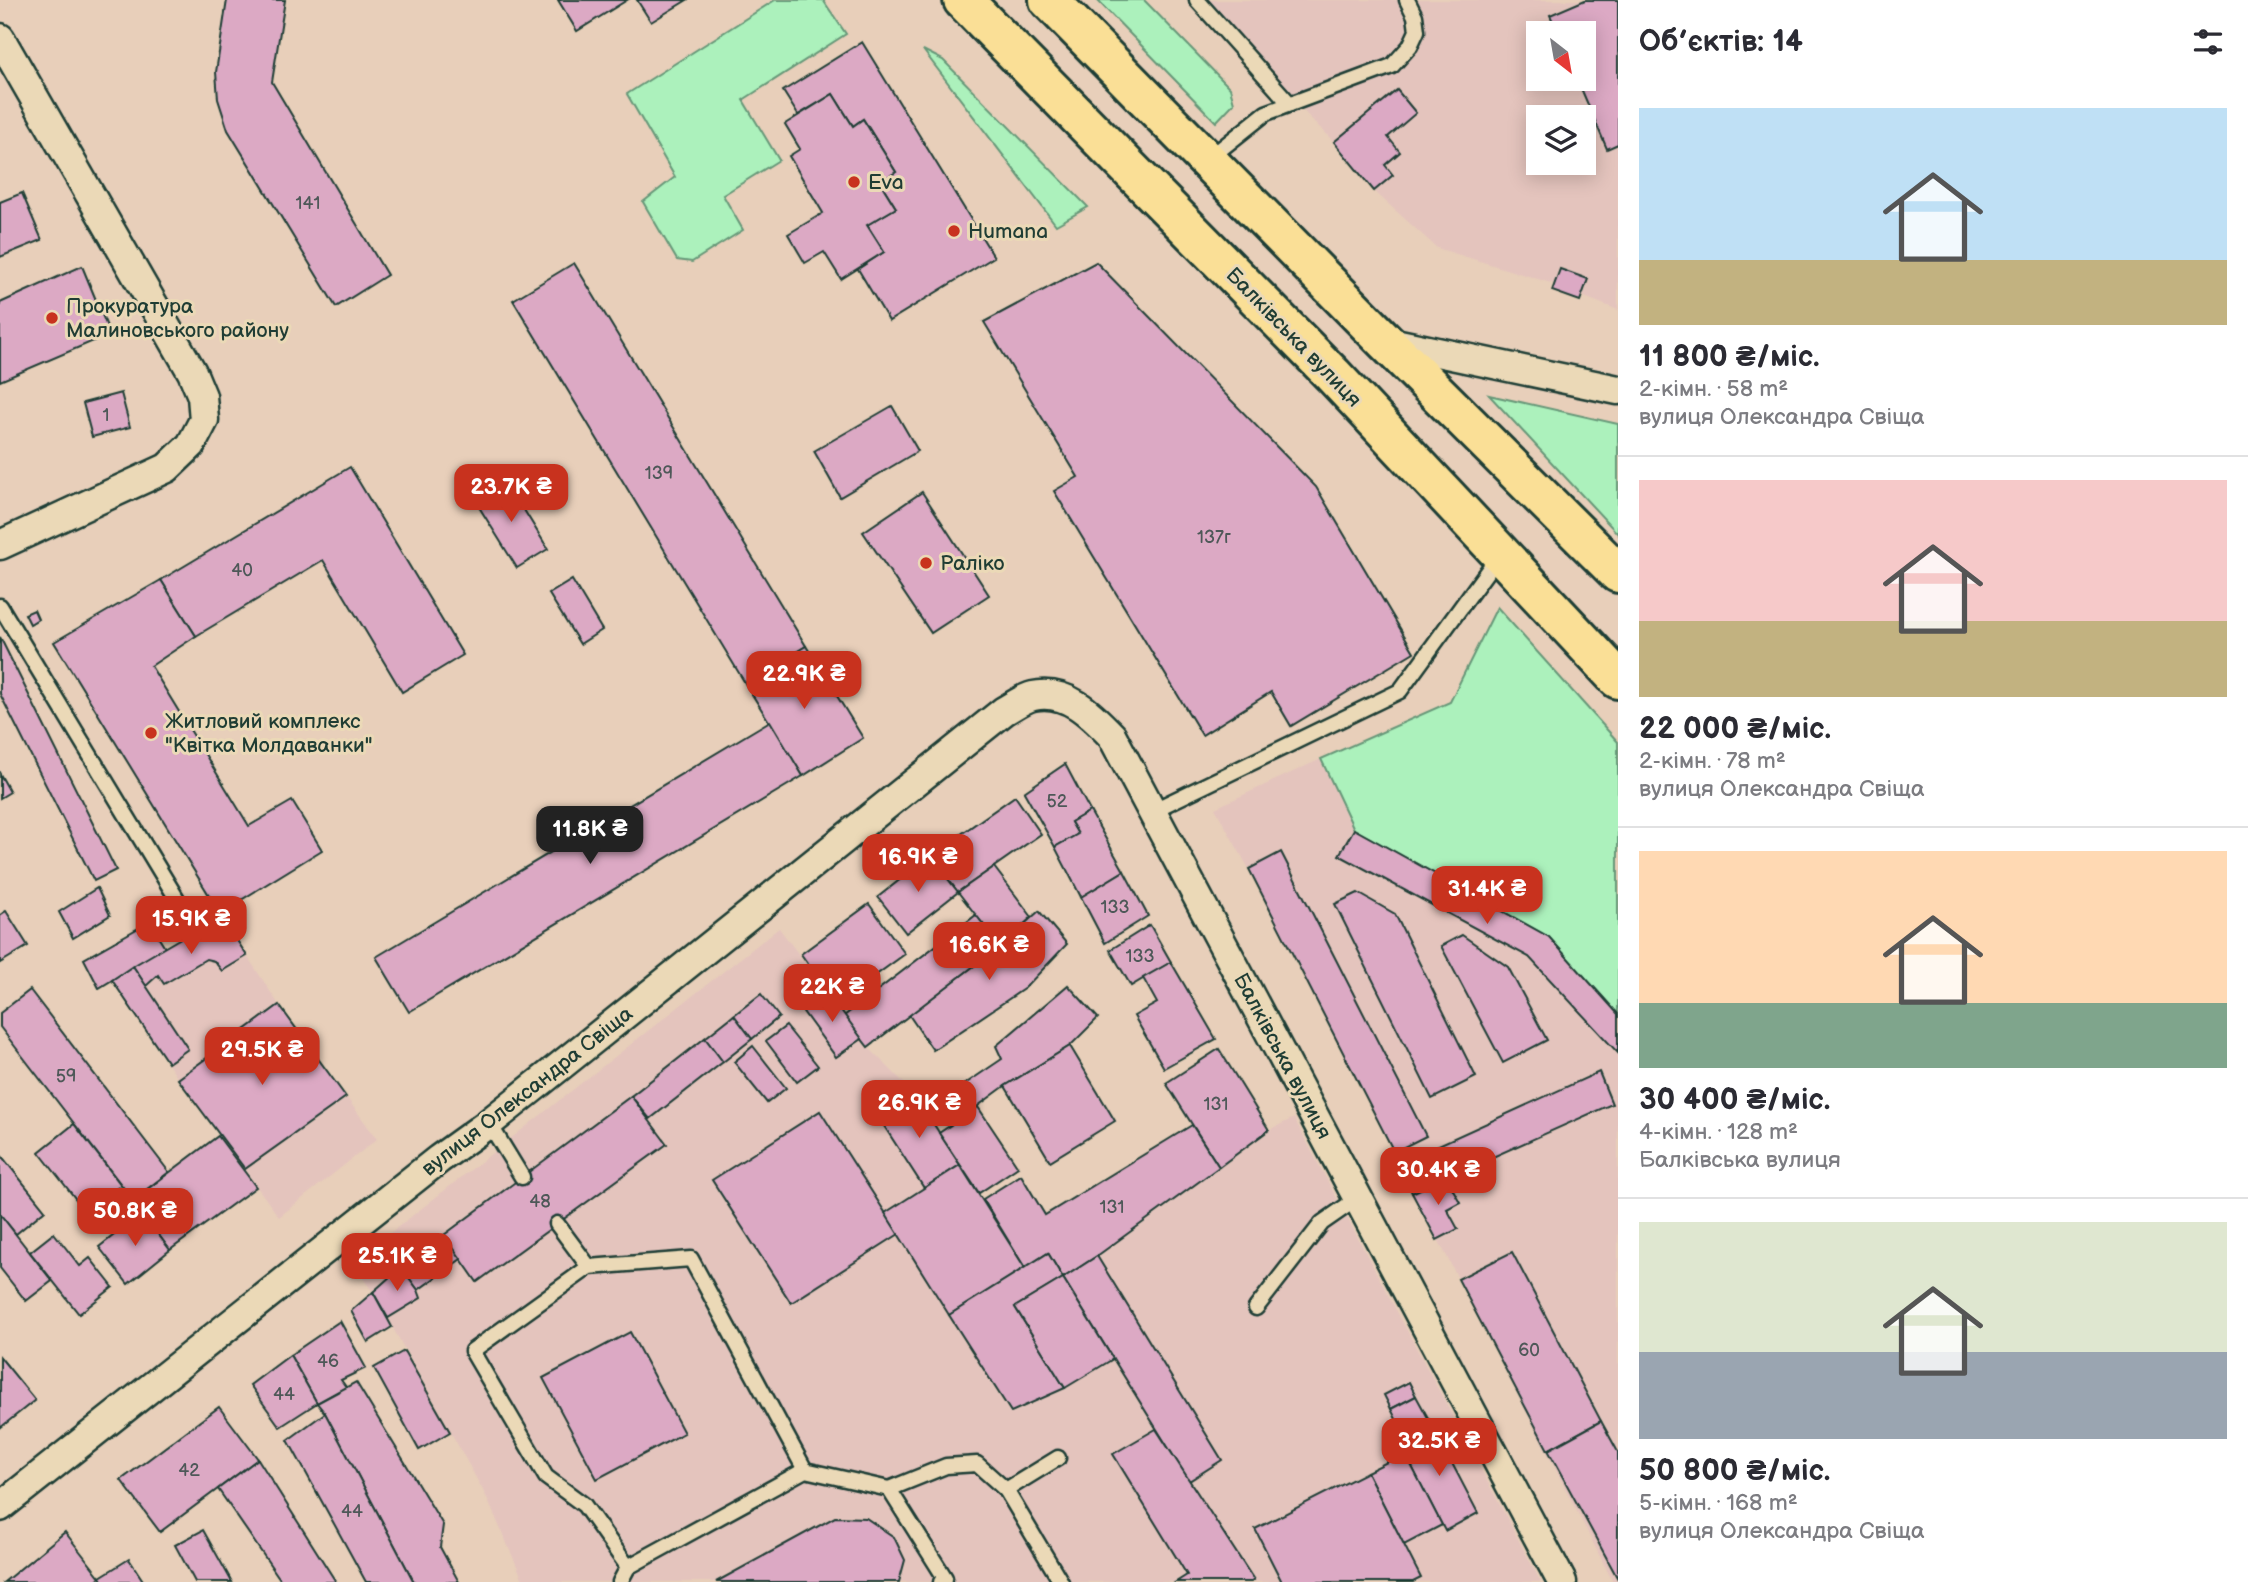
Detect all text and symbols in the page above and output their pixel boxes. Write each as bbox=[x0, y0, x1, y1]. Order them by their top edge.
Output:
north arrow bbox=[1526, 21, 1596, 91]
map controls bbox=[1526, 21, 1596, 175]
icon: filters bbox=[2189, 23, 2227, 61]
text: Об’єктів: 14 bbox=[1639, 24, 1803, 60]
button: layers bbox=[1526, 105, 1596, 175]
icon: home bbox=[1870, 154, 1996, 280]
place label: Eva bbox=[868, 170, 904, 195]
marker: Eva bbox=[846, 174, 862, 190]
house number: 141 bbox=[296, 193, 320, 214]
place label: Humana bbox=[968, 219, 1048, 244]
marker: Humana bbox=[946, 223, 962, 239]
street label: Балківська вулиця bbox=[1221, 262, 1367, 412]
place label: Прокуратура Малиновського району bbox=[66, 294, 289, 343]
marker: Прокуратура Малиновського району bbox=[44, 310, 60, 326]
text: 11 800 ₴/міс. bbox=[1639, 339, 1820, 375]
text: 2-кімн. · 58 m² bbox=[1639, 375, 1788, 403]
text: вулиця Олександра Свіща bbox=[1639, 403, 1925, 431]
house number: 1 bbox=[103, 405, 109, 426]
house number: 139 bbox=[645, 463, 673, 484]
pin: 23.7K ₴ bbox=[446, 464, 576, 524]
text: 23.7K ₴ bbox=[470, 473, 552, 501]
icon: home bbox=[1870, 526, 1996, 652]
house number: 137г bbox=[1197, 527, 1231, 548]
place label: Раліко bbox=[940, 551, 1005, 576]
marker: Раліко bbox=[918, 555, 934, 571]
house number: 40 bbox=[231, 560, 253, 581]
pin: 22.9K ₴ bbox=[739, 652, 869, 711]
text: 22.9K ₴ bbox=[762, 660, 846, 688]
place label: Житловий комплекс "Квітка Молдаванки" bbox=[165, 709, 373, 758]
text: 22 000 ₴/міс. bbox=[1639, 711, 1831, 747]
marker: Житловий комплекс "Квітка Молдаванки" bbox=[143, 725, 159, 741]
text: 2-кімн. · 78 m² bbox=[1639, 747, 1786, 775]
text: вулиця Олександра Свіща bbox=[1639, 775, 1925, 803]
house number: 52 bbox=[1047, 791, 1068, 812]
pin: 11.8K ₴ bbox=[525, 806, 655, 866]
text: 11.8K ₴ bbox=[552, 815, 628, 843]
pin: 16.9K ₴ bbox=[853, 834, 983, 894]
text: 16.9K ₴ bbox=[878, 843, 958, 871]
pin: 31.4K ₴ bbox=[1422, 866, 1552, 926]
text: 31.4K ₴ bbox=[1448, 875, 1526, 903]
pin: 15.9K ₴ bbox=[126, 897, 256, 956]
house number: 133 bbox=[1100, 897, 1130, 918]
icon: home bbox=[1870, 897, 1996, 1023]
text: 15.9K ₴ bbox=[152, 905, 230, 933]
pin: 16.6K ₴ bbox=[924, 922, 1054, 982]
text: 16.6K ₴ bbox=[949, 931, 1029, 959]
house number: 133 bbox=[1125, 946, 1155, 967]
pin: 22K ₴ bbox=[783, 964, 881, 1024]
street label: Балківська вулиця bbox=[1228, 969, 1337, 1143]
text: 22K ₴ bbox=[800, 973, 864, 1001]
street label: вулиця Олександра Свіща bbox=[417, 1001, 638, 1182]
pin: 29.5K ₴ bbox=[197, 1028, 327, 1087]
text: 29.5K ₴ bbox=[221, 1036, 303, 1064]
house number: 59 bbox=[56, 1066, 76, 1087]
pin: 26.9K ₴ bbox=[854, 1080, 984, 1140]
text: 30 400 ₴/міс. bbox=[1639, 1082, 1830, 1118]
text: 26.9K ₴ bbox=[877, 1089, 961, 1117]
house number: 131 bbox=[1203, 1094, 1229, 1115]
text: 4-кімн. · 128 m² bbox=[1639, 1118, 1798, 1146]
text: Балківська вулиця bbox=[1639, 1146, 1841, 1174]
pin: 30.4K ₴ bbox=[1373, 1148, 1503, 1207]
text: 30.4K ₴ bbox=[1396, 1156, 1480, 1184]
pin: 50.8K ₴ bbox=[70, 1188, 200, 1248]
house number: 48 bbox=[529, 1191, 551, 1212]
text: 50.8K ₴ bbox=[93, 1197, 177, 1225]
house number: 131 bbox=[1099, 1197, 1125, 1218]
pin: 25.1K ₴ bbox=[332, 1234, 462, 1293]
text: 25.1K ₴ bbox=[358, 1242, 436, 1270]
icon: home bbox=[1870, 1268, 1996, 1394]
house number: 60 bbox=[1518, 1340, 1540, 1361]
house number: 46 bbox=[317, 1351, 339, 1372]
house number: 44 bbox=[273, 1384, 295, 1405]
pin: 32.5K ₴ bbox=[1374, 1418, 1504, 1478]
text: 32.5K ₴ bbox=[1398, 1427, 1480, 1455]
text: 50 800 ₴/міс. bbox=[1639, 1453, 1830, 1489]
house number: 42 bbox=[178, 1460, 200, 1481]
text: 5-кімн. · 168 m² bbox=[1639, 1489, 1798, 1517]
house number: 44 bbox=[341, 1501, 363, 1522]
text: вулиця Олександра Свіща bbox=[1639, 1517, 1925, 1545]

